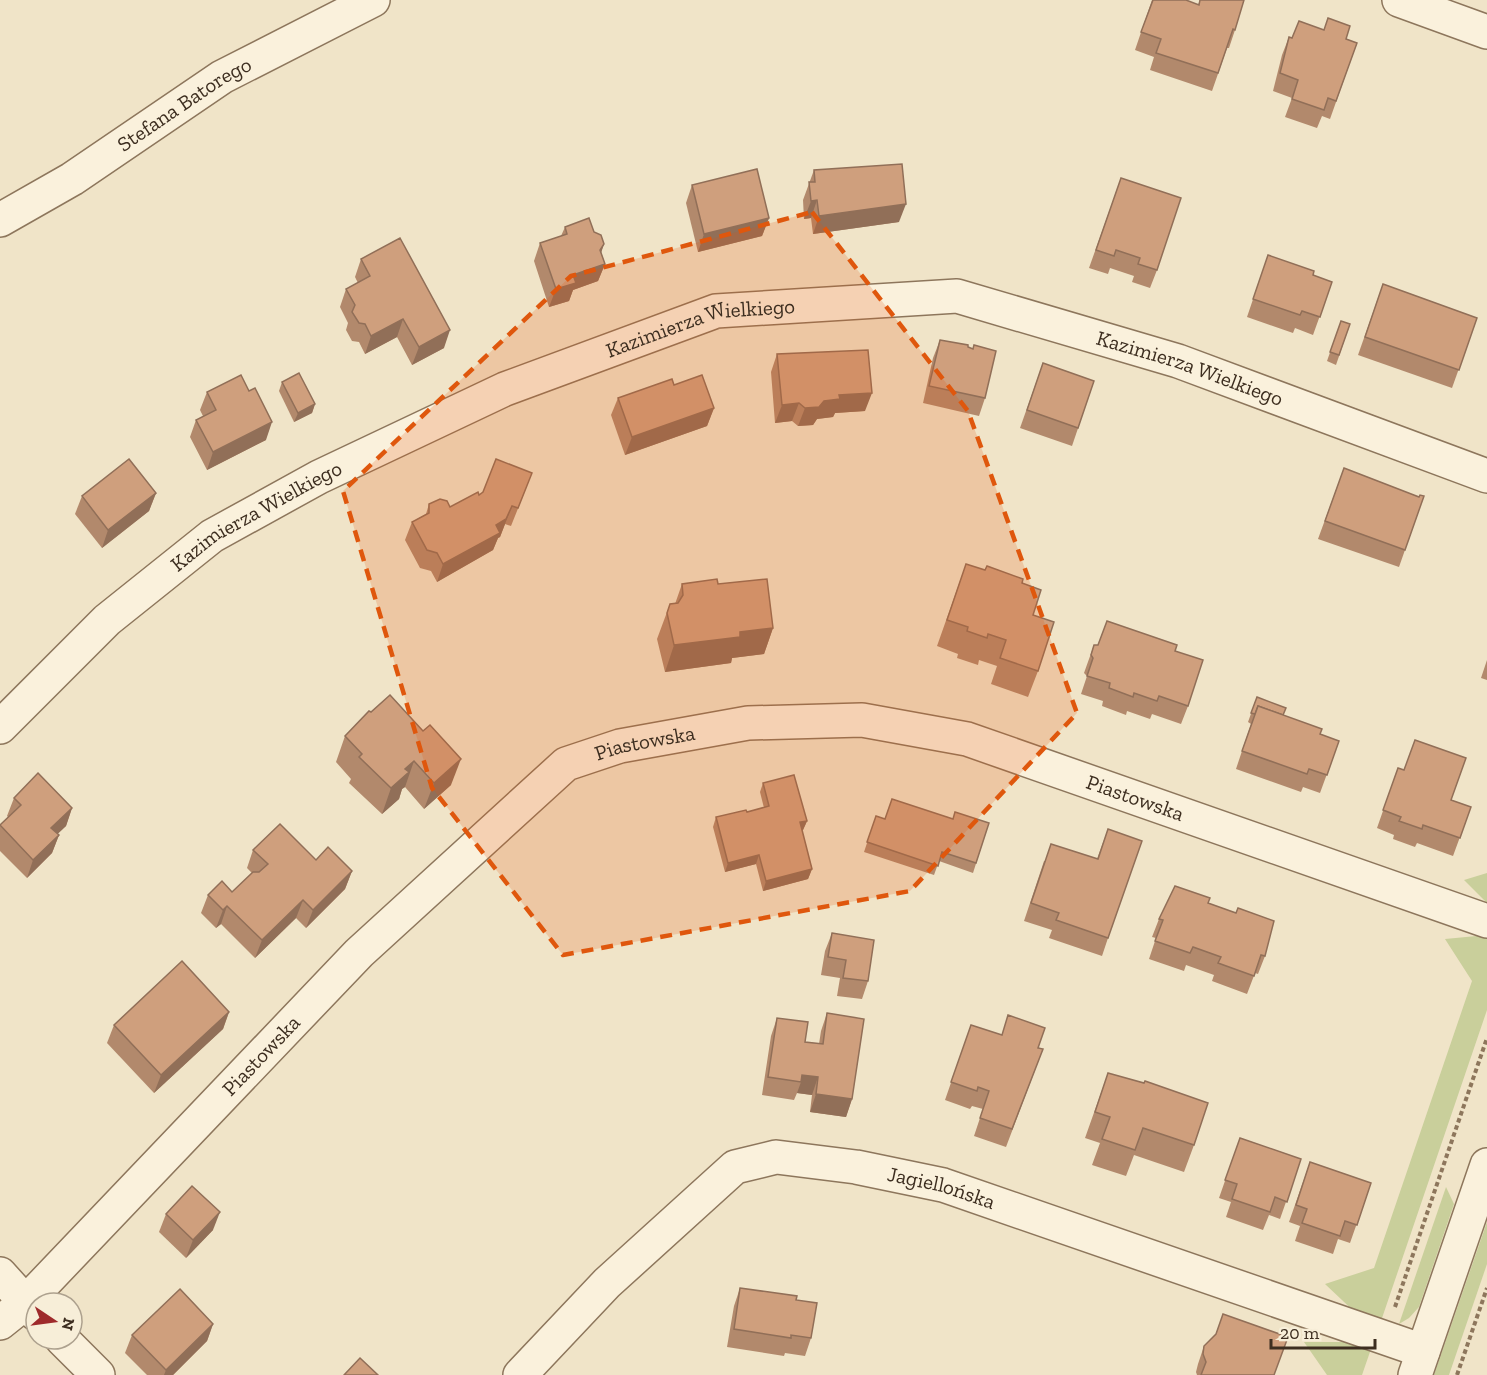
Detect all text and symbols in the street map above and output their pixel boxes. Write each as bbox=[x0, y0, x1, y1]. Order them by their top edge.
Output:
street label: Stefana Batorego bbox=[112, 51, 255, 157]
street label: Kazimierza Wielkiego bbox=[602, 293, 796, 363]
street label: Kazimierza Wielkiego bbox=[1094, 325, 1287, 411]
street label: Kazimierza Wielkiego bbox=[165, 455, 346, 576]
street label: Piastowska bbox=[591, 720, 697, 766]
street label: Piastowska bbox=[1083, 769, 1188, 826]
street label: Piastowska bbox=[217, 1010, 305, 1101]
street label: Jagiellońska bbox=[885, 1161, 999, 1214]
north arrow bbox=[24, 1291, 84, 1351]
scale bar bbox=[1271, 1312, 1374, 1350]
text: N bbox=[58, 1316, 79, 1332]
text: 20 m bbox=[1280, 1322, 1320, 1344]

